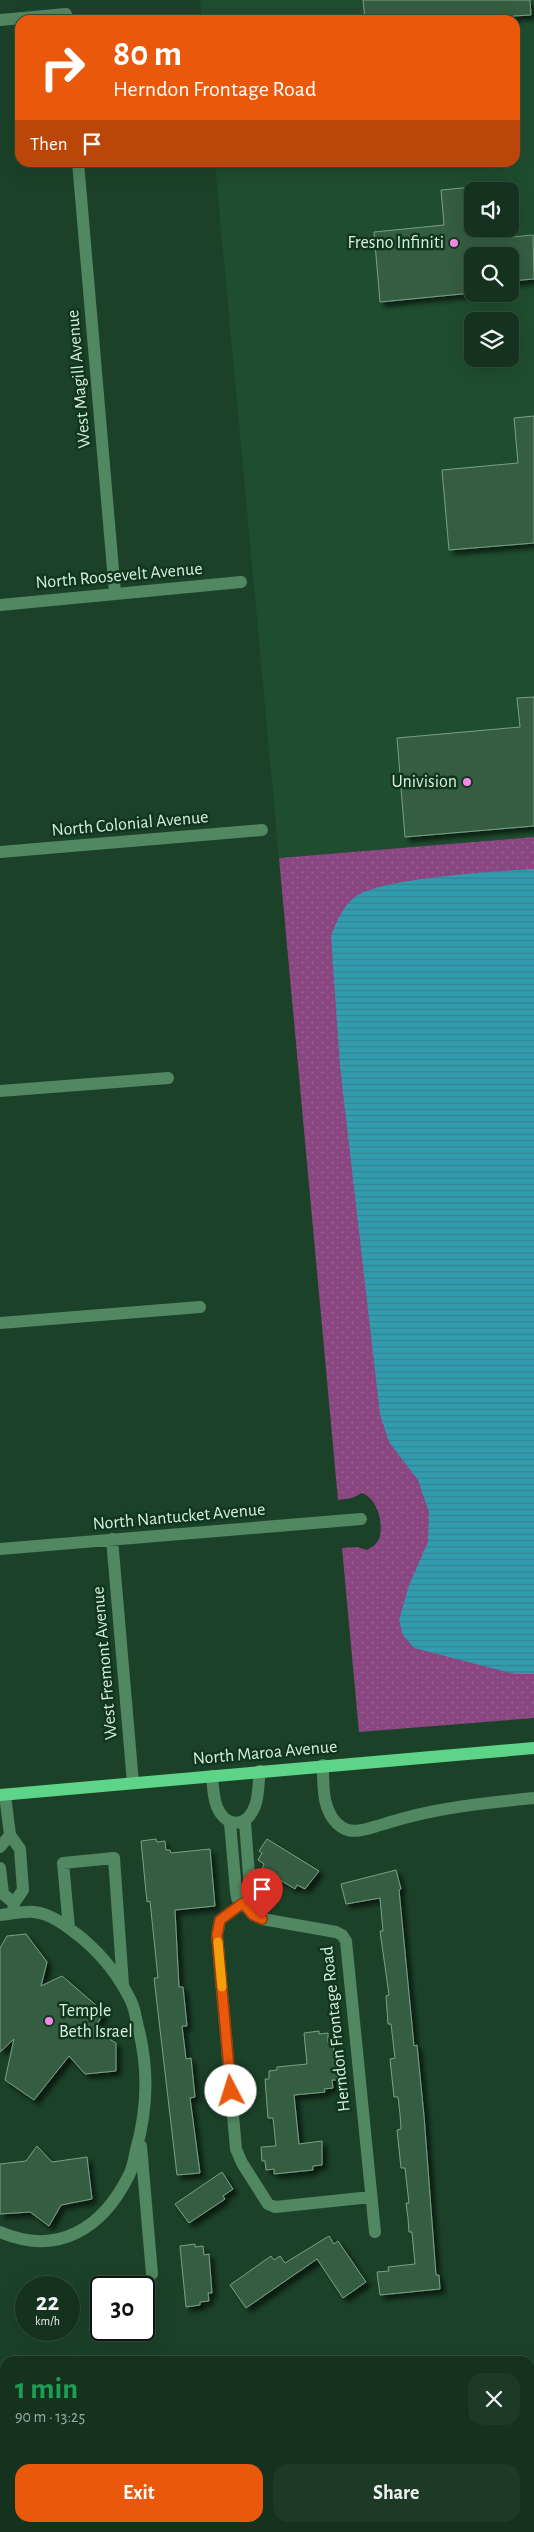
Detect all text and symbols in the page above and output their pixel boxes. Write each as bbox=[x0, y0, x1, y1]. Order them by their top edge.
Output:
icon: right bbox=[30, 35, 95, 100]
text: 80 m bbox=[113, 37, 182, 72]
text: Herndon Frontage Road bbox=[113, 78, 316, 100]
icon: arrive bbox=[78, 130, 106, 158]
text: Then bbox=[30, 135, 68, 154]
map controls bbox=[464, 182, 519, 367]
button: sound bbox=[464, 182, 519, 237]
place label: Fresno Infiniti bbox=[348, 234, 444, 252]
marker: Fresno Infiniti bbox=[448, 237, 460, 249]
button: search bbox=[464, 247, 519, 302]
street label: West Magill Avenue bbox=[64, 309, 94, 449]
button: layers bbox=[464, 312, 519, 367]
street label: North Roosevelt Avenue bbox=[35, 560, 203, 592]
place label: Univision bbox=[392, 773, 457, 791]
marker: Univision bbox=[461, 776, 473, 788]
street label: North Colonial Avenue bbox=[51, 808, 209, 840]
street label: North Nantucket Avenue bbox=[92, 1500, 266, 1534]
street label: West Fremont Avenue bbox=[89, 1586, 121, 1740]
street label: North Maroa Avenue bbox=[192, 1738, 338, 1768]
pin bbox=[241, 1868, 283, 1919]
icon: arrive bbox=[248, 1875, 276, 1903]
street label: Herndon Frontage Road bbox=[318, 1945, 354, 2113]
place label: Temple Beth Israel bbox=[59, 2002, 133, 2041]
marker: Temple Beth Israel bbox=[43, 2015, 55, 2027]
position arrow bbox=[204, 2064, 256, 2116]
speed limit sign: 30 bbox=[90, 2276, 155, 2341]
text: 22 bbox=[36, 2290, 59, 2315]
text: km/h bbox=[35, 2315, 60, 2327]
button: close bbox=[468, 2373, 520, 2425]
text: 1 min bbox=[15, 2374, 78, 2404]
text: 90 m · 13:25 bbox=[15, 2409, 85, 2425]
button: Exit bbox=[15, 2464, 263, 2522]
button: Share bbox=[273, 2464, 520, 2522]

